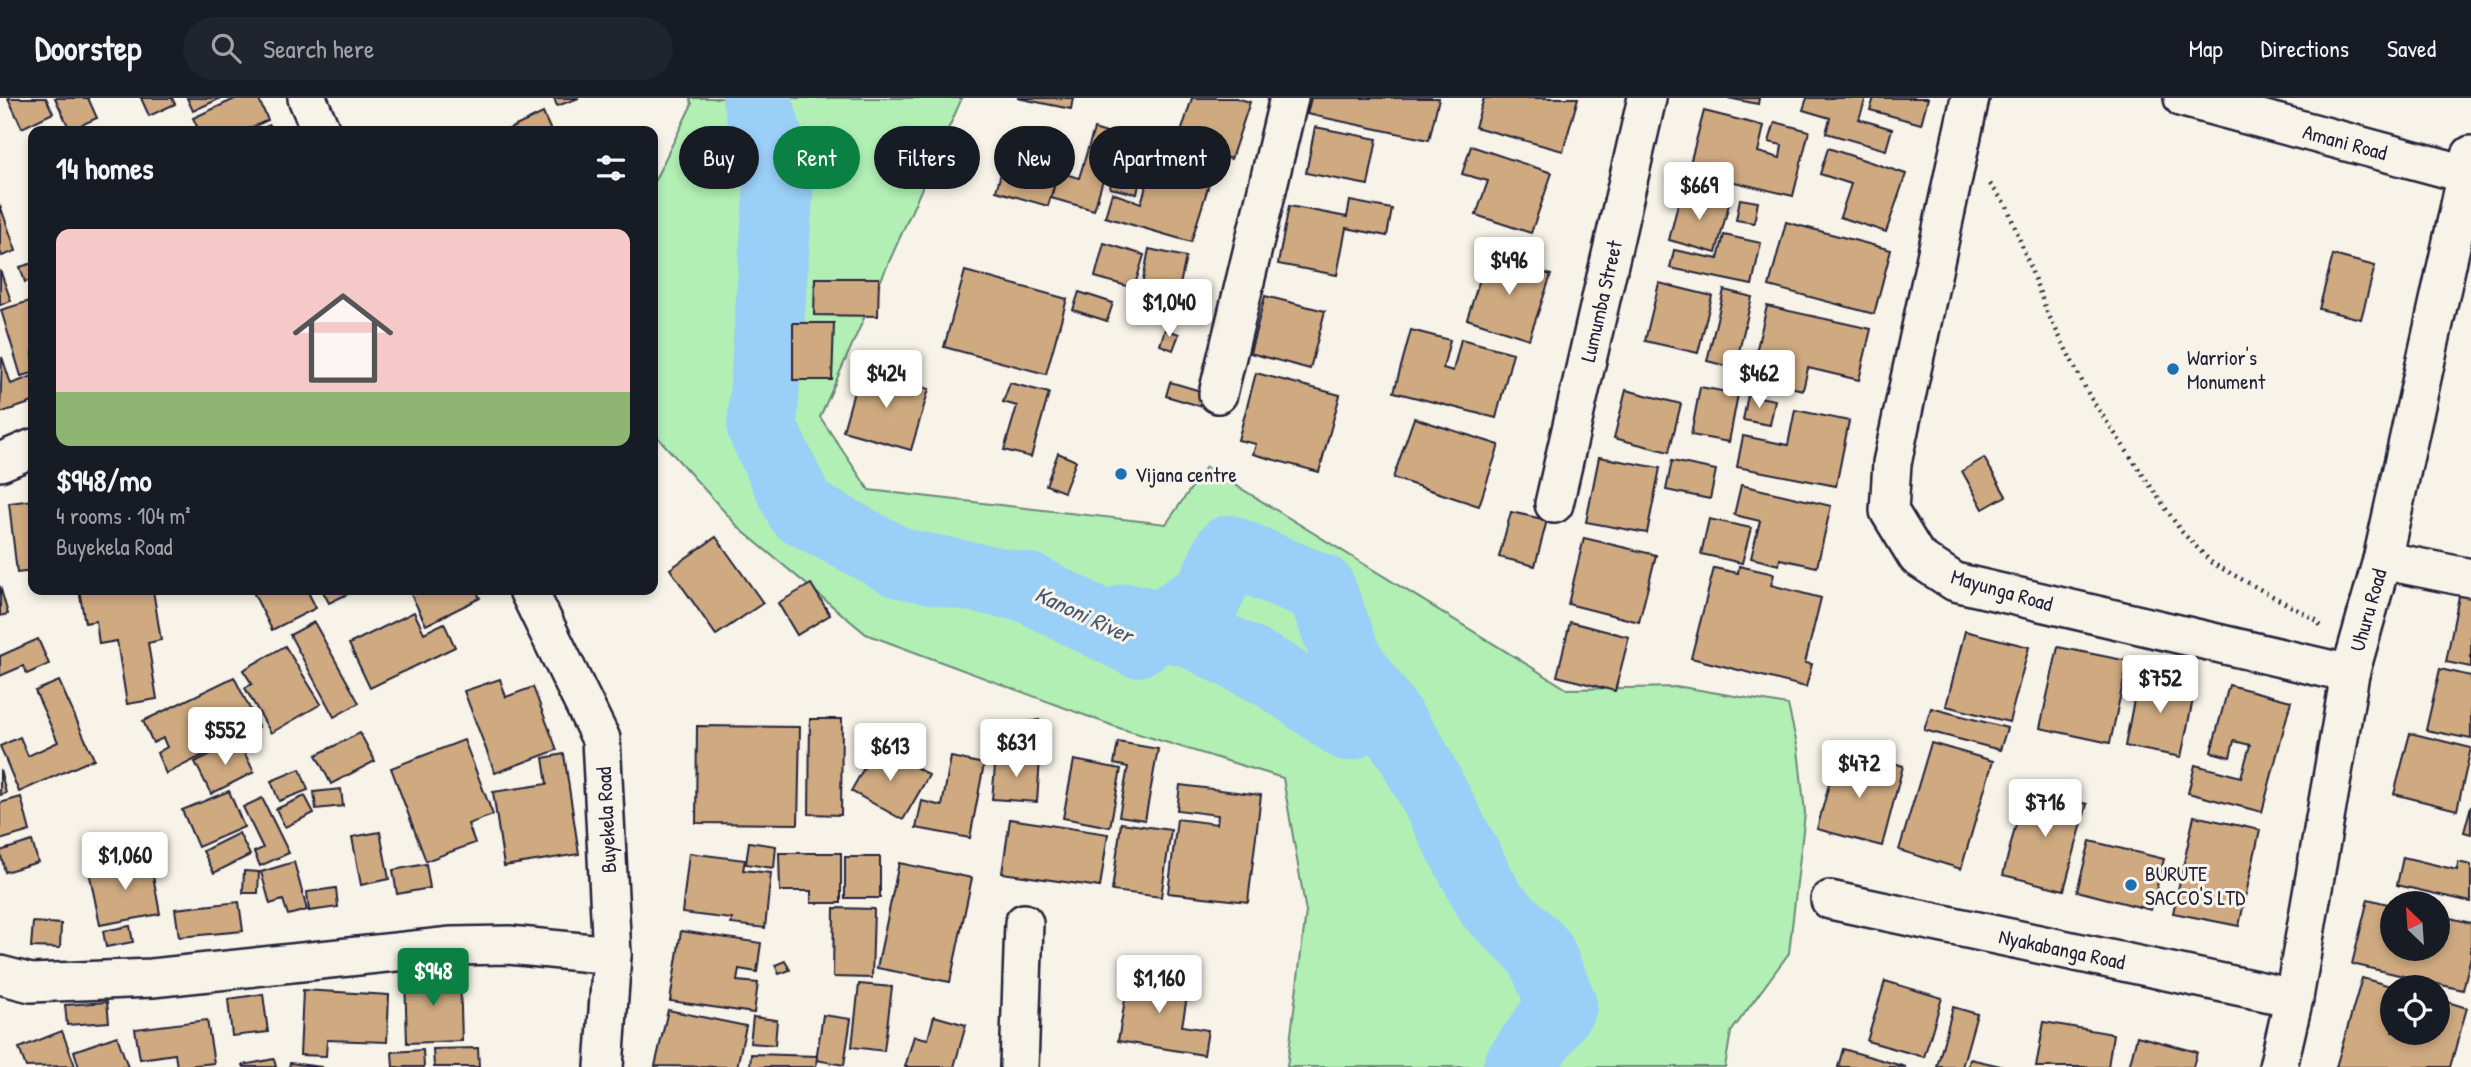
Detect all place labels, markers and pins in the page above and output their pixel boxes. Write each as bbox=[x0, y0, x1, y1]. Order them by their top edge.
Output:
pin: $669 bbox=[1658, 162, 1740, 222]
pin: $496 bbox=[1468, 238, 1550, 297]
pin: $1,040 bbox=[1112, 280, 1226, 339]
place label: Warrior's Monument bbox=[2187, 343, 2266, 396]
pin: $424 bbox=[845, 350, 927, 410]
pin: $462 bbox=[1718, 350, 1800, 410]
marker: Warrior's Monument bbox=[2165, 361, 2181, 377]
place label: Vijana centre bbox=[1135, 460, 1237, 489]
marker: Vijana centre bbox=[1113, 466, 1129, 482]
pin: $752 bbox=[2119, 656, 2201, 715]
pin: $552 bbox=[184, 708, 266, 767]
pin: $631 bbox=[975, 720, 1057, 779]
pin: $613 bbox=[849, 724, 931, 783]
pin: $472 bbox=[1818, 740, 1900, 800]
pin: $716 bbox=[2004, 780, 2086, 839]
pin: $1,060 bbox=[68, 832, 182, 892]
place label: BURUTE SACCO'S LTD bbox=[2145, 859, 2245, 912]
marker: BURUTE SACCO'S LTD bbox=[2123, 877, 2139, 893]
pin: $948 bbox=[392, 948, 474, 1008]
pin: $1,160 bbox=[1102, 956, 1216, 1015]

